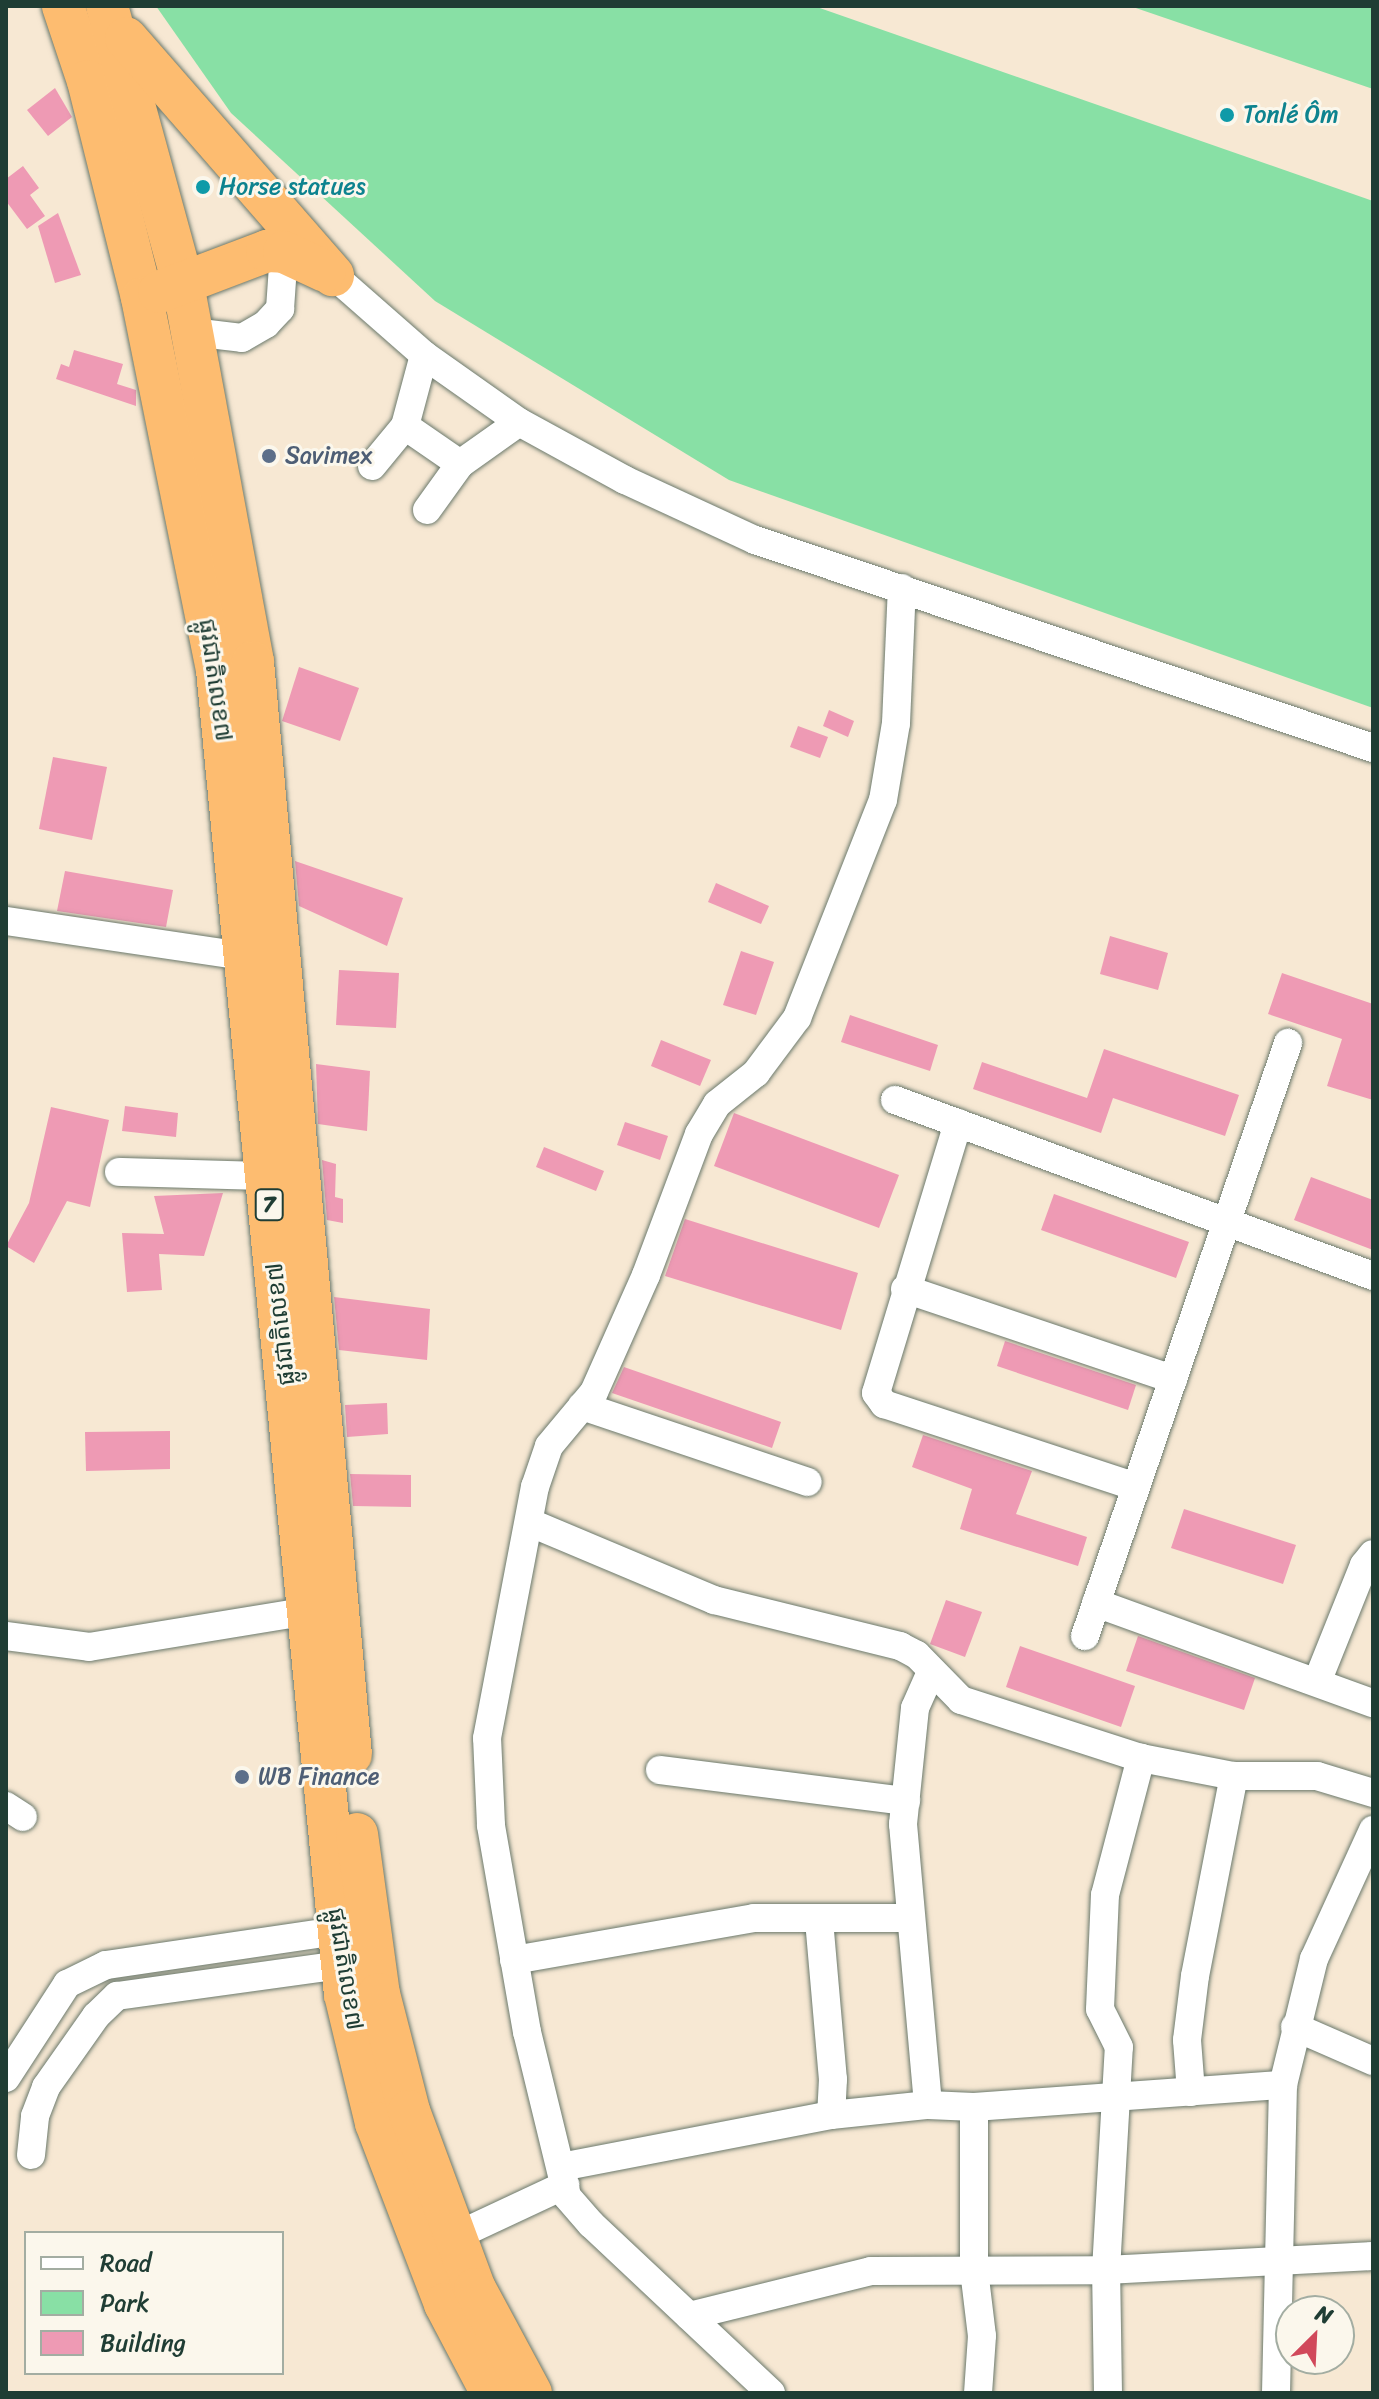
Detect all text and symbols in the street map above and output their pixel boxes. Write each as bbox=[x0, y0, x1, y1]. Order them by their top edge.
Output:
place label: Tonlé Ôm bbox=[1243, 101, 1339, 129]
marker: Tonlé Ôm bbox=[1218, 106, 1236, 124]
place label: Horse statues bbox=[219, 173, 366, 201]
marker: Horse statues bbox=[194, 178, 212, 196]
place label: Savimex bbox=[285, 442, 372, 470]
marker: Savimex bbox=[260, 447, 278, 465]
street label: ផ្លូវជាតិលេខ៧ bbox=[192, 617, 238, 743]
road number: 7 bbox=[253, 1187, 285, 1223]
street label: ផ្លូវជាតិលេខ៧ bbox=[260, 1261, 302, 1387]
place label: WB Finance bbox=[258, 1763, 379, 1791]
marker: WB Finance bbox=[233, 1768, 251, 1786]
street label: ផ្លូវជាតិលេខ៧ bbox=[321, 1906, 369, 2032]
legend bbox=[24, 2231, 284, 2375]
text: Road bbox=[100, 2242, 151, 2284]
text: Park bbox=[100, 2282, 149, 2324]
text: N bbox=[1309, 2294, 1339, 2335]
north arrow bbox=[1275, 2295, 1355, 2375]
text: Building bbox=[100, 2322, 186, 2364]

